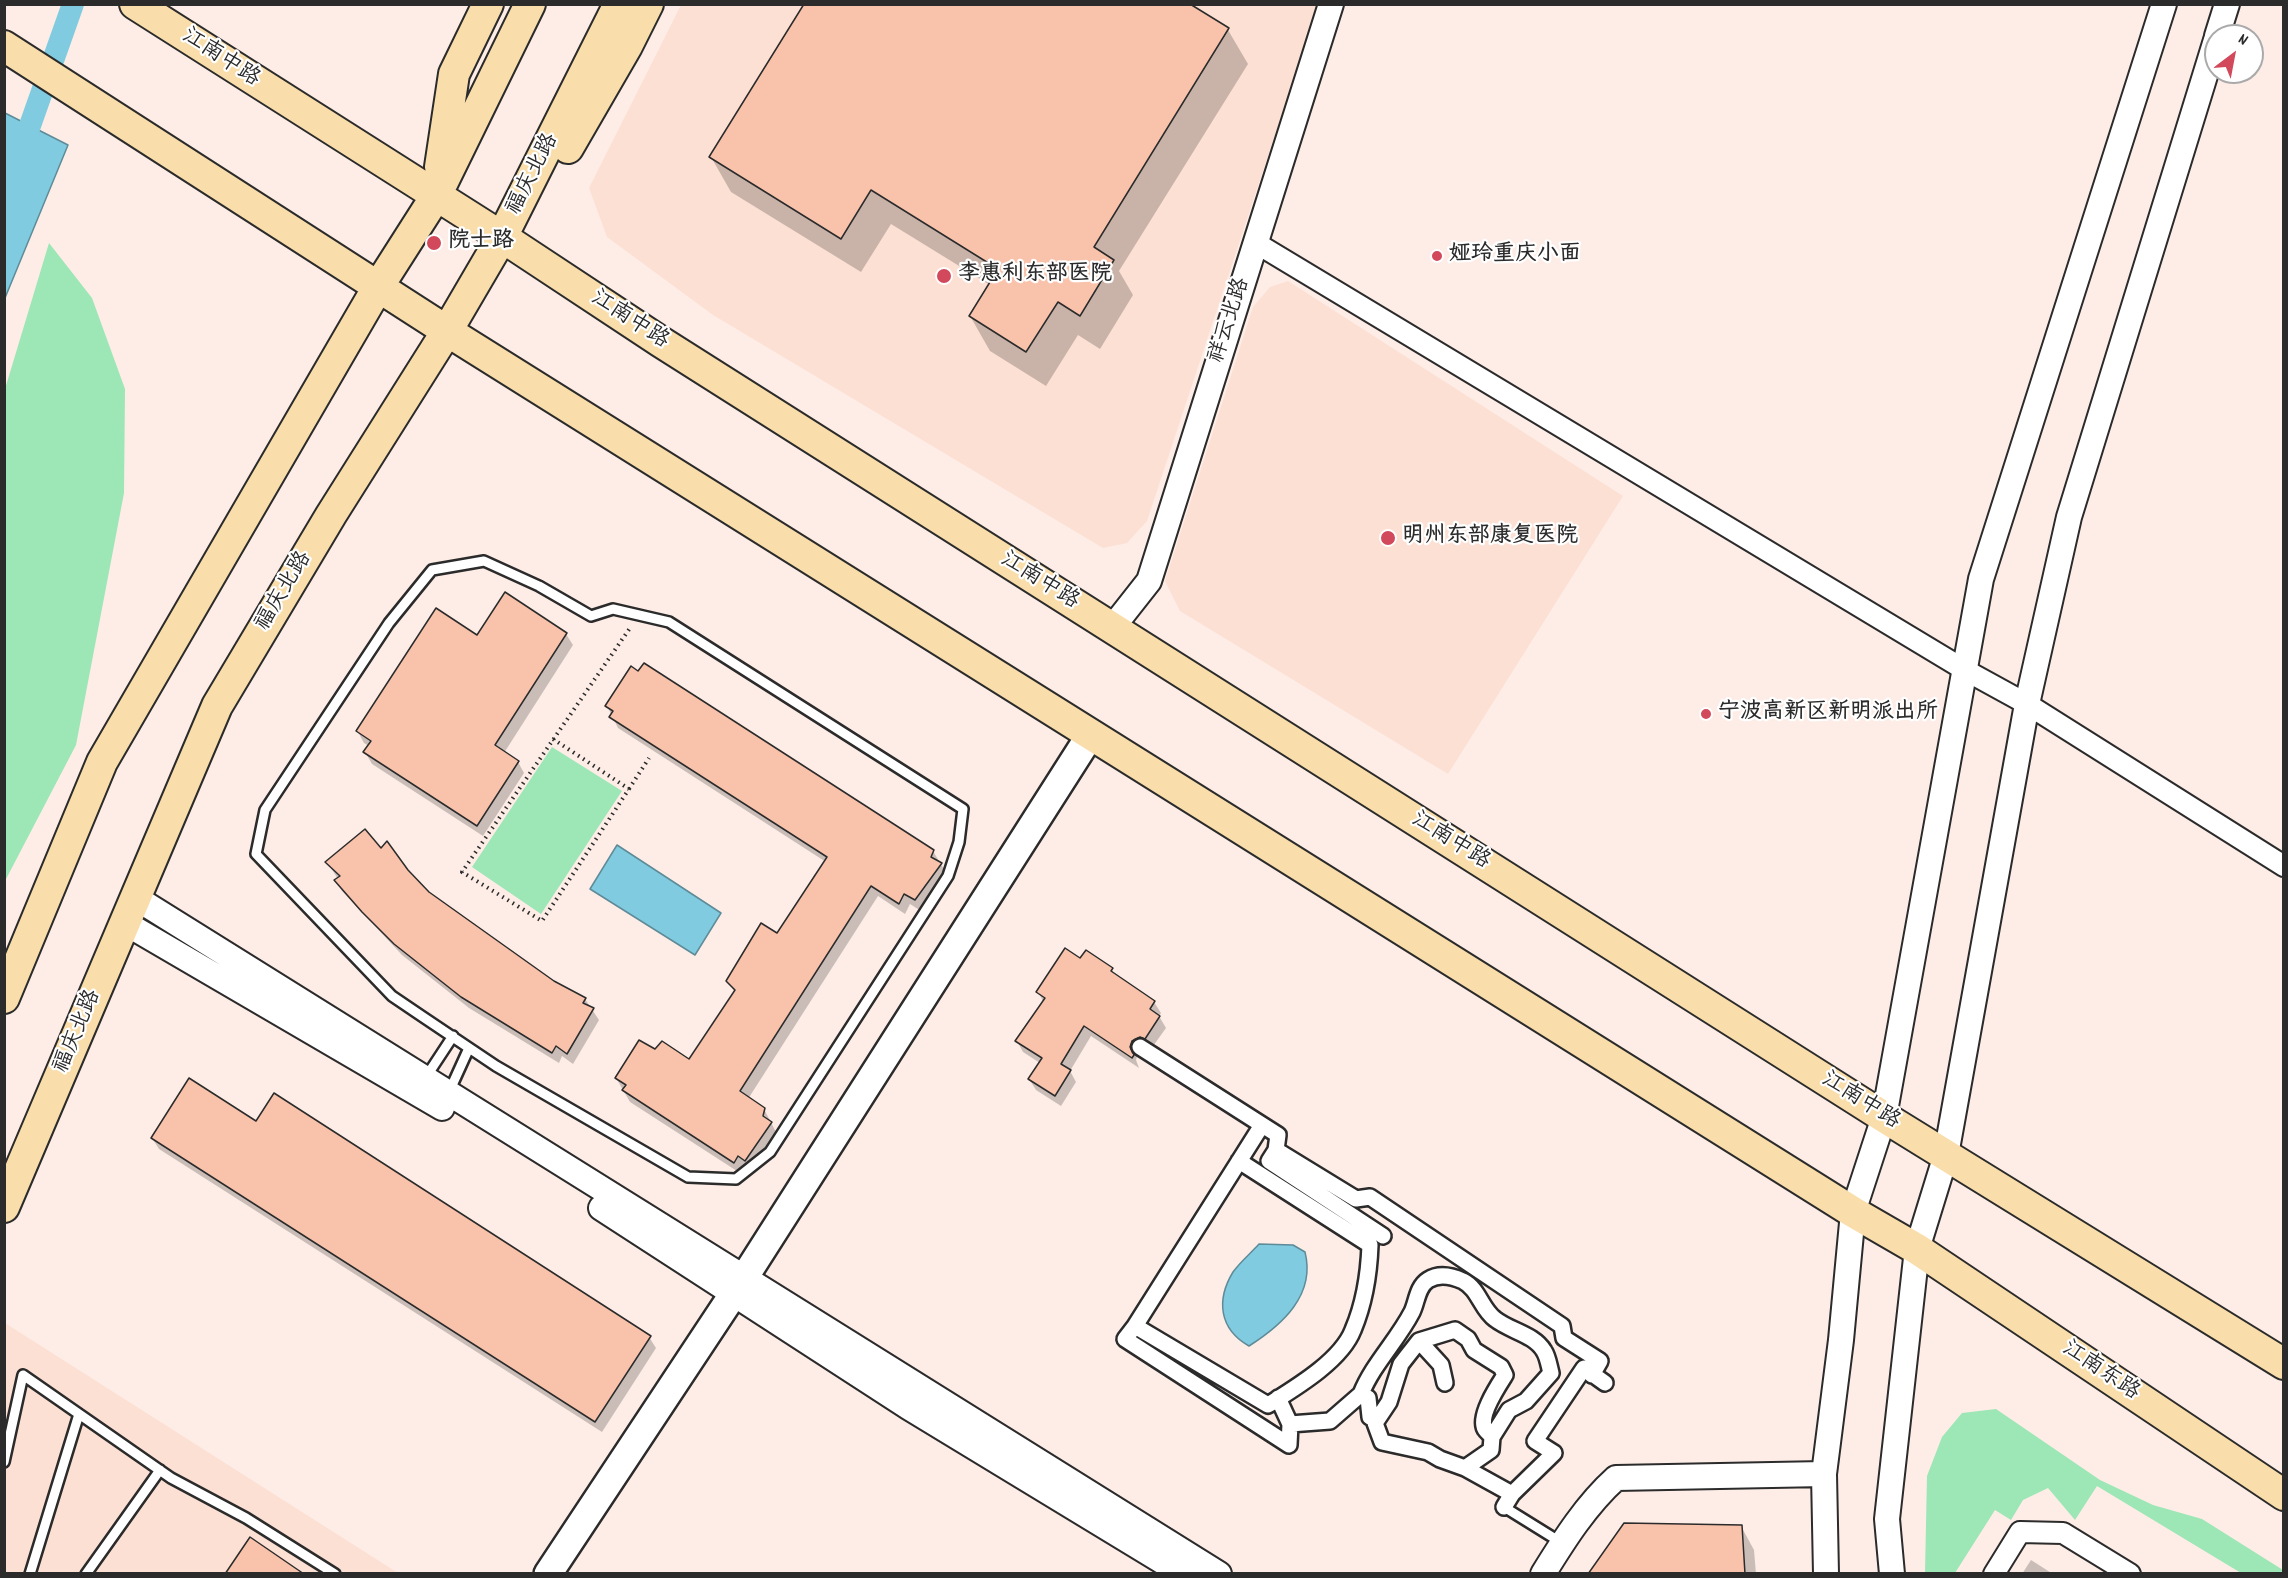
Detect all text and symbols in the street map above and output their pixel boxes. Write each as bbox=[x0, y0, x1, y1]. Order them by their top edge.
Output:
street label: 江南中路 bbox=[176, 24, 264, 94]
north arrow bbox=[2204, 24, 2264, 84]
text: N bbox=[2233, 28, 2252, 52]
street label: 福庆北路 bbox=[502, 130, 566, 220]
place label: 院士路 bbox=[448, 230, 514, 256]
marker: 院士路 bbox=[425, 234, 443, 252]
place label: 娅玲重庆小面 bbox=[1449, 243, 1581, 269]
marker: 娅玲重庆小面 bbox=[1430, 249, 1444, 263]
place label: 李惠利东部医院 bbox=[958, 263, 1112, 289]
marker: 李惠利东部医院 bbox=[935, 267, 953, 285]
street label: 祥云北路 bbox=[1205, 275, 1257, 367]
street label: 江南中路 bbox=[585, 286, 673, 356]
place label: 明州东部康复医院 bbox=[1402, 525, 1578, 551]
marker: 明州东部康复医院 bbox=[1379, 529, 1397, 547]
street label: 福庆北路 bbox=[251, 547, 319, 637]
street label: 江南中路 bbox=[995, 547, 1083, 617]
place label: 宁波高新区新明派出所 bbox=[1718, 701, 1938, 727]
marker: 宁波高新区新明派出所 bbox=[1699, 707, 1713, 721]
street label: 江南中路 bbox=[1406, 807, 1494, 877]
street label: 福庆北路 bbox=[50, 986, 108, 1078]
street label: 江南中路 bbox=[1816, 1067, 1904, 1137]
street label: 江南东路 bbox=[2056, 1336, 2144, 1408]

